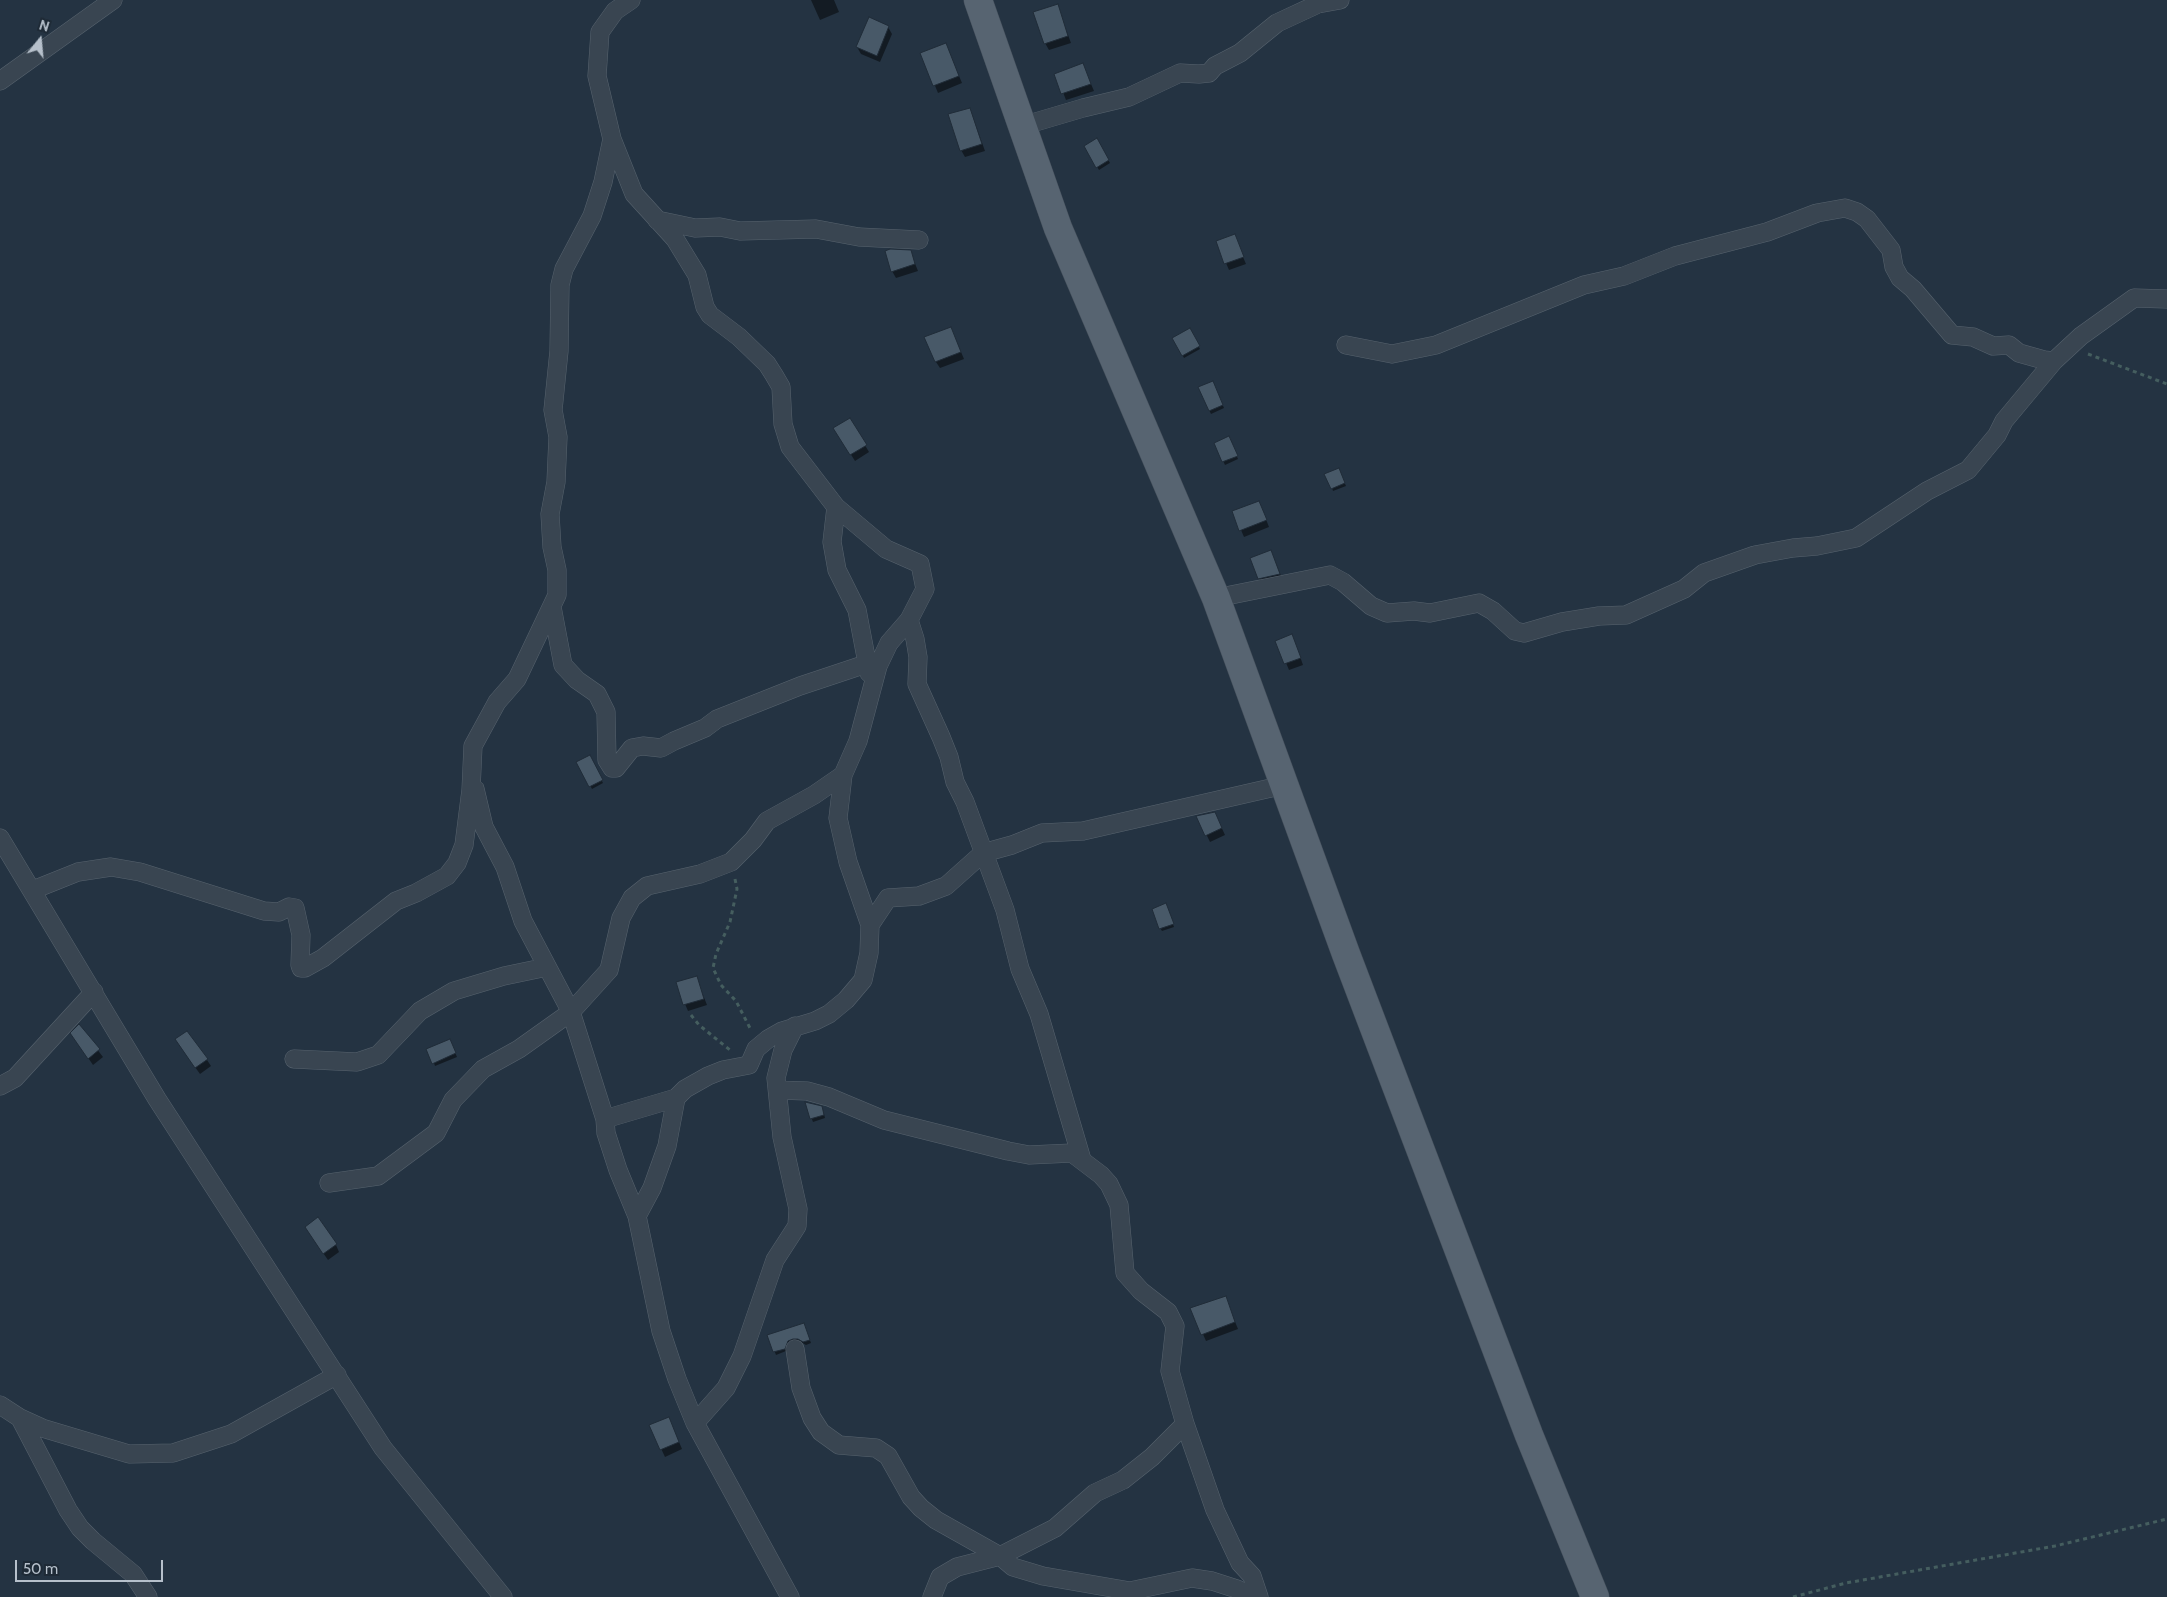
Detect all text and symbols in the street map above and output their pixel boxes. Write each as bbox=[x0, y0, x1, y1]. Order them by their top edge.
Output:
north arrow bbox=[15, 15, 65, 65]
text: N bbox=[37, 16, 52, 36]
scale bar bbox=[18, 1550, 165, 1582]
text: 50 m bbox=[23, 1560, 58, 1578]

